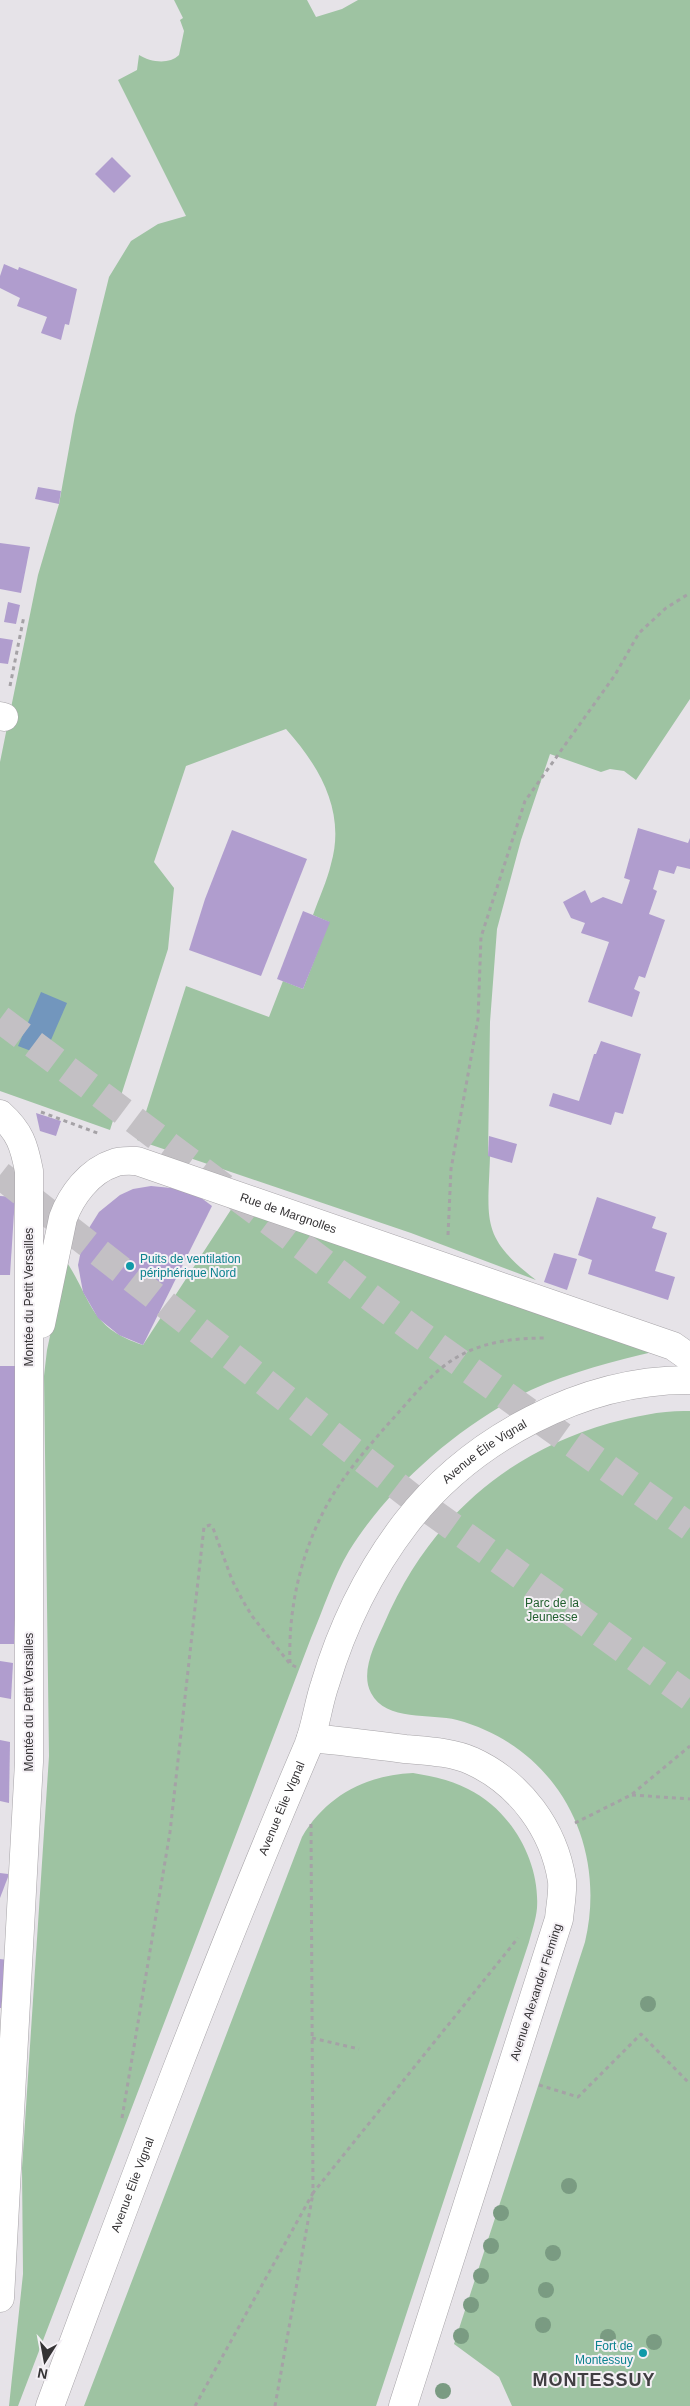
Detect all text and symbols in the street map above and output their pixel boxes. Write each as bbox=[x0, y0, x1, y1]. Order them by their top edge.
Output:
street label: Rue de Margnolles bbox=[238, 1190, 338, 1236]
street label: Montée du Petit Versailles bbox=[22, 1228, 36, 1366]
place label: Puits de ventilation périphérique Nord bbox=[140, 1252, 241, 1280]
marker: Puits de ventilation périphérique Nord bbox=[124, 1260, 136, 1272]
street label: Avenue Élie Vignal bbox=[439, 1417, 529, 1486]
park label: Parc de la Jeunesse bbox=[525, 1596, 579, 1624]
street label: Montée du Petit Versailles bbox=[22, 1633, 36, 1771]
street label: Avenue Élie Vignal bbox=[256, 1759, 308, 1857]
street label: Avenue Alexander Fleming bbox=[507, 1922, 565, 2062]
street label: Avenue Élie Vignal bbox=[108, 2135, 157, 2234]
north arrow bbox=[20, 2336, 70, 2386]
place label: Fort de Montessuy bbox=[575, 2339, 633, 2367]
marker: Fort de Montessuy bbox=[637, 2347, 649, 2359]
text: N bbox=[36, 2365, 49, 2383]
district label: MONTESSUY bbox=[532, 2370, 656, 2390]

